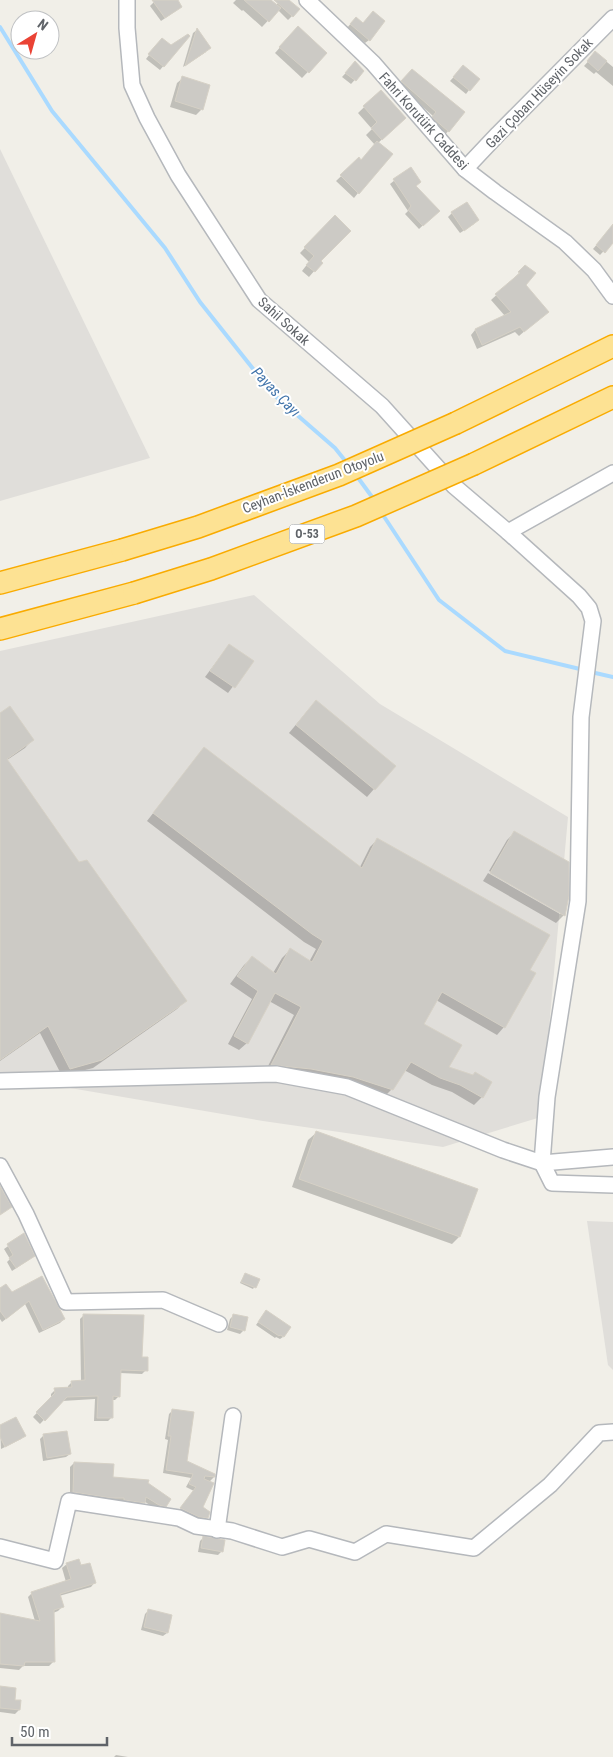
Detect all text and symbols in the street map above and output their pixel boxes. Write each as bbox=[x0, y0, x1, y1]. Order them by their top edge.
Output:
north arrow bbox=[10, 10, 60, 60]
text: N bbox=[35, 16, 51, 34]
street label: Gazi Çoban Hüseyin Sokak bbox=[482, 34, 596, 151]
street label: Fahri Korutürk Caddesi bbox=[376, 69, 472, 173]
street label: Sahil Sokak bbox=[255, 294, 314, 349]
water label: Payas Çayı bbox=[248, 363, 304, 421]
street label: Ceyhan-İskenderun Otoyolu bbox=[240, 448, 386, 516]
road number: O-53 bbox=[290, 524, 324, 544]
scale bar bbox=[12, 1714, 108, 1746]
text: 50 m bbox=[20, 1723, 50, 1741]

